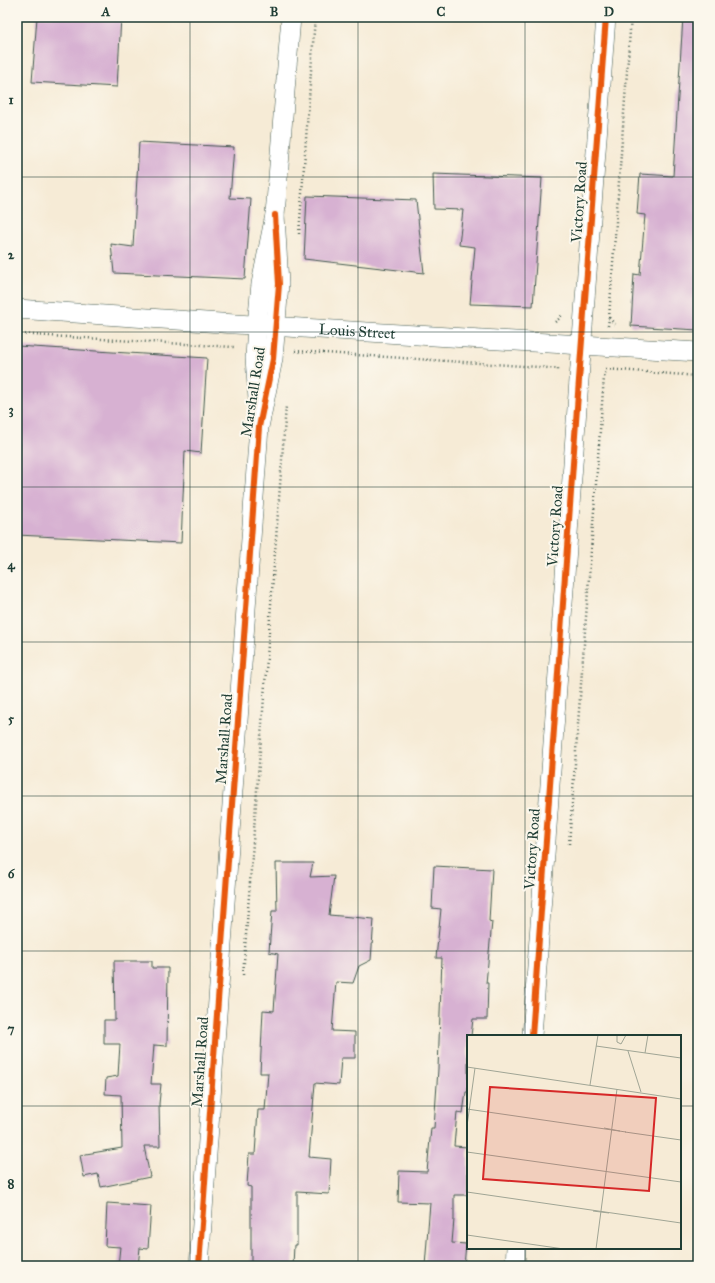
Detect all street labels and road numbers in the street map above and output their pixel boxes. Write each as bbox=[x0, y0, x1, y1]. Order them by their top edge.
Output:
street label: Victory Road bbox=[567, 160, 591, 244]
street label: Louis Street bbox=[318, 320, 397, 343]
street label: Marshall Road bbox=[237, 345, 269, 438]
street label: Victory Road bbox=[543, 484, 567, 568]
street label: Marshall Road bbox=[212, 693, 236, 785]
street label: Victory Road bbox=[520, 807, 544, 891]
street label: Marshall Road bbox=[188, 1016, 212, 1108]

